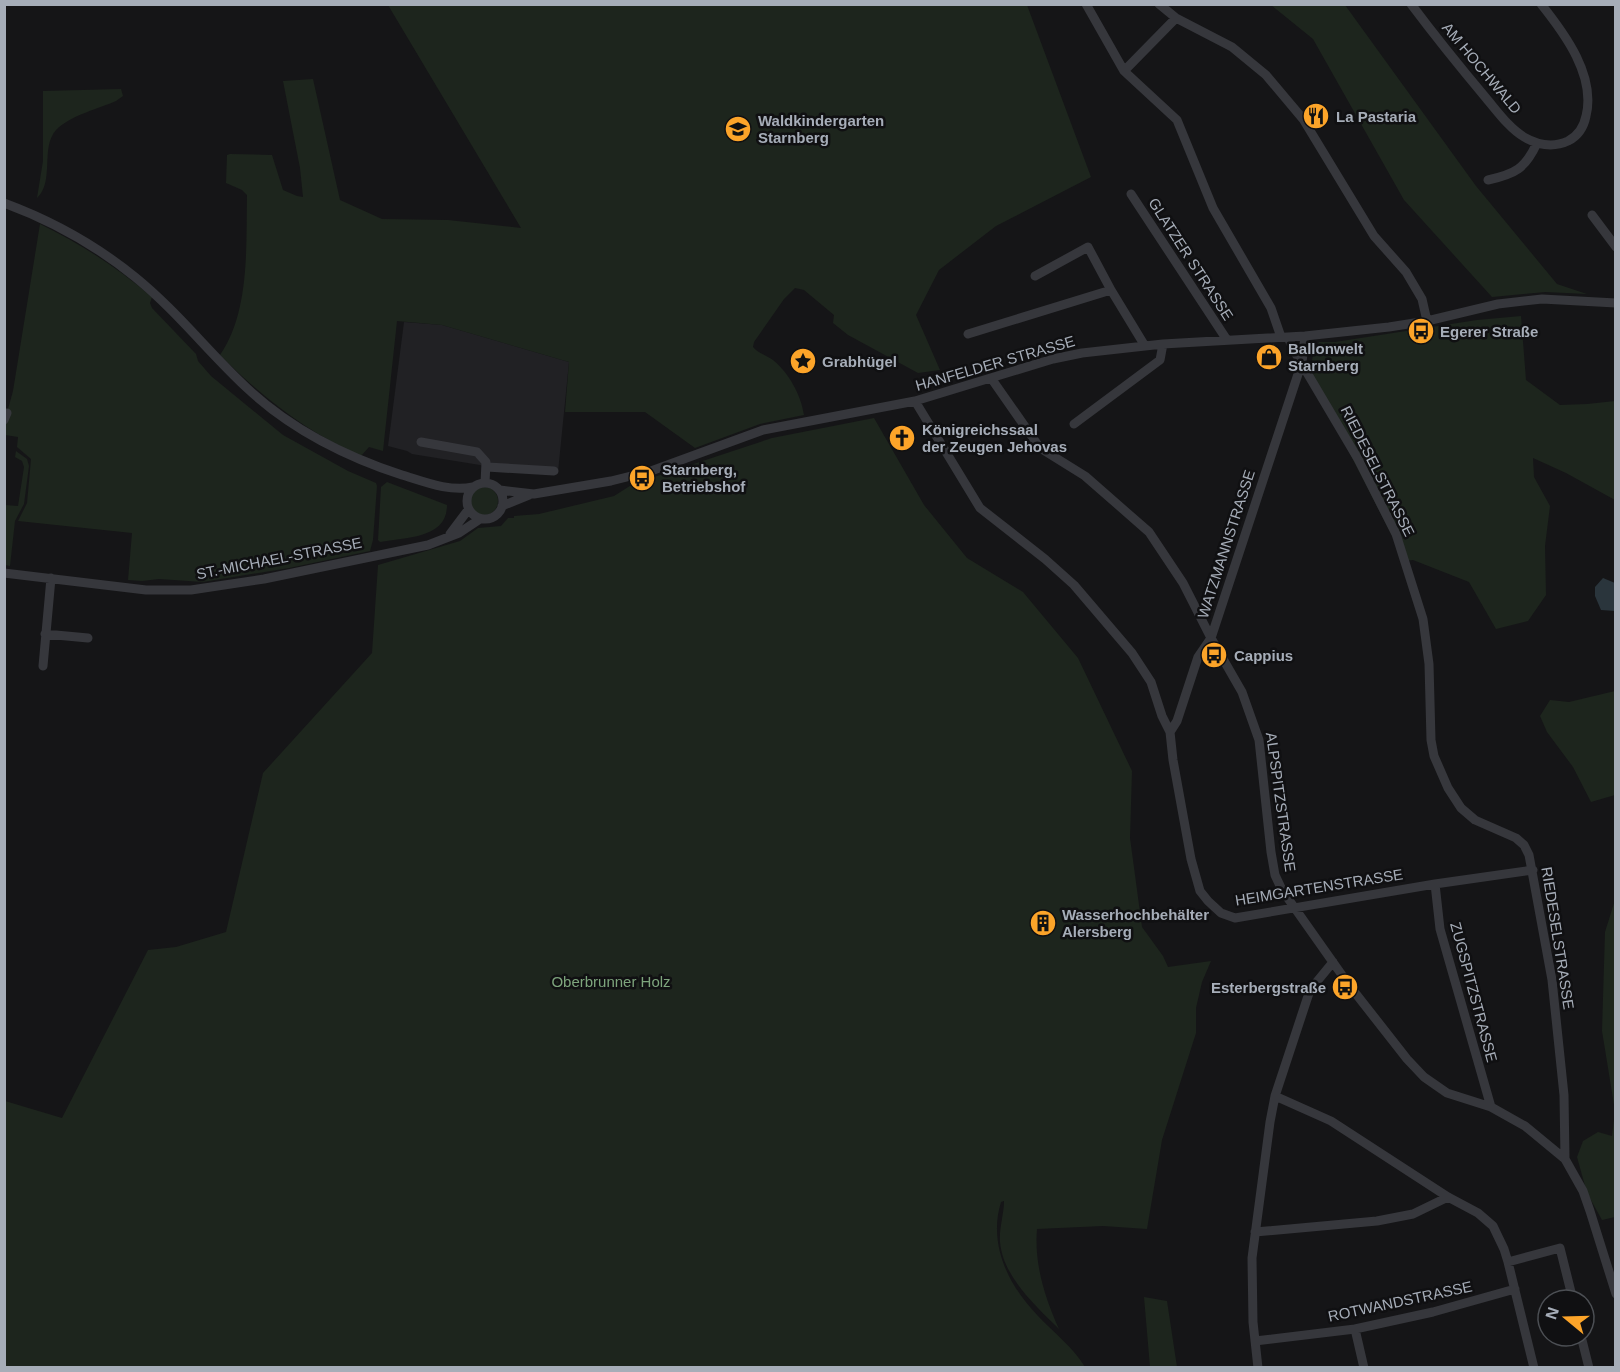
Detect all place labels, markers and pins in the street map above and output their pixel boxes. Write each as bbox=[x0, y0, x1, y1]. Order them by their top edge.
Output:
restaurant icon: La Pastaria bbox=[1301, 101, 1331, 131]
place label: La Pastaria bbox=[1336, 108, 1417, 125]
place label: Waldkindergarten Starnberg bbox=[758, 112, 884, 146]
school or university icon: Waldkindergarten Starnberg bbox=[723, 114, 753, 144]
bus stop icon: Egerer Straße bbox=[1406, 316, 1436, 346]
place label: Egerer Straße bbox=[1440, 323, 1538, 340]
place label: Ballonwelt Starnberg bbox=[1288, 340, 1363, 374]
shop icon: Ballonwelt Starnberg bbox=[1254, 342, 1284, 372]
place icon: Grabhügel bbox=[788, 346, 818, 376]
place label: Grabhügel bbox=[822, 353, 897, 370]
place label: Königreichssaal der Zeugen Jehovas bbox=[922, 421, 1067, 455]
church icon: Königreichssaal der Zeugen Jehovas bbox=[887, 423, 917, 453]
place label: Starnberg, Betriebshof bbox=[662, 461, 746, 495]
bus stop icon: Starnberg, Betriebshof bbox=[627, 463, 657, 493]
bus stop icon: Cappius bbox=[1199, 640, 1229, 670]
place label: Cappius bbox=[1234, 647, 1293, 664]
place label: Wasserhochbehälter Alersberg bbox=[1062, 906, 1209, 940]
building icon: Wasserhochbehälter Alersberg bbox=[1028, 908, 1058, 938]
bus stop icon: Esterbergstraße bbox=[1330, 972, 1360, 1002]
place label: Esterbergstraße bbox=[1211, 979, 1326, 996]

